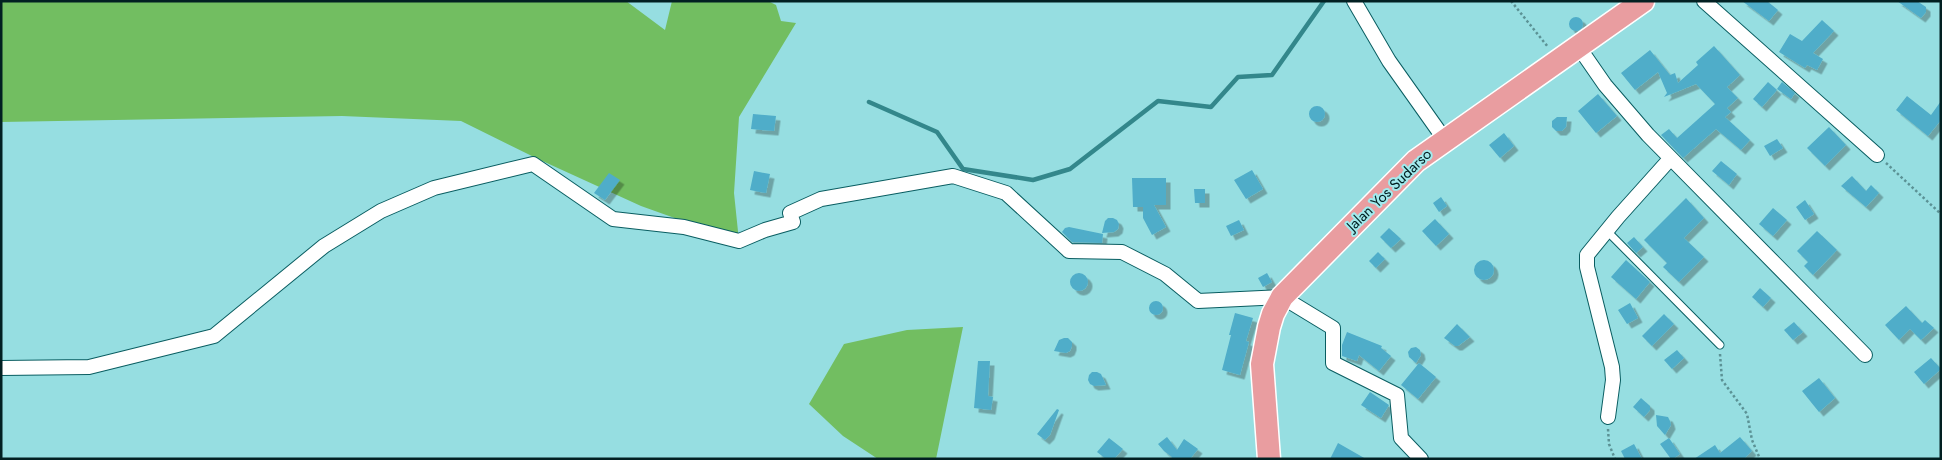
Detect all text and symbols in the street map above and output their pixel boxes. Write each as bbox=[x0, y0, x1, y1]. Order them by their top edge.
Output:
street label: Jalan Yos Sudarso bbox=[1340, 144, 1436, 238]

